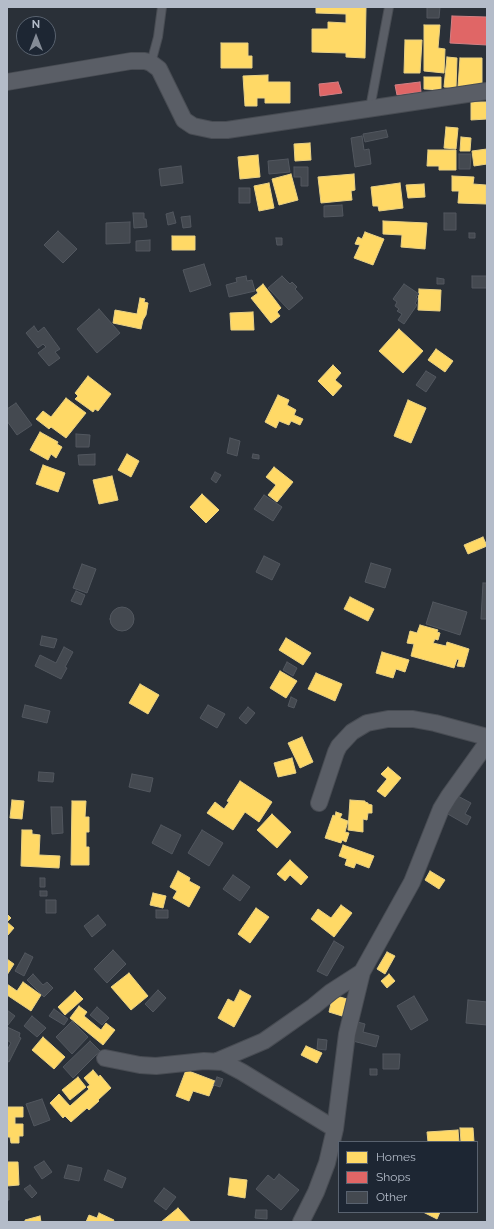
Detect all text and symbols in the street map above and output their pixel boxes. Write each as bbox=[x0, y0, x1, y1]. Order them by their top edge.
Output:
north arrow bbox=[16, 16, 56, 56]
text: N bbox=[32, 18, 40, 31]
legend bbox=[338, 1141, 478, 1213]
text: Homes bbox=[376, 1150, 416, 1164]
text: Shops bbox=[376, 1170, 411, 1184]
text: Other bbox=[376, 1190, 407, 1204]

